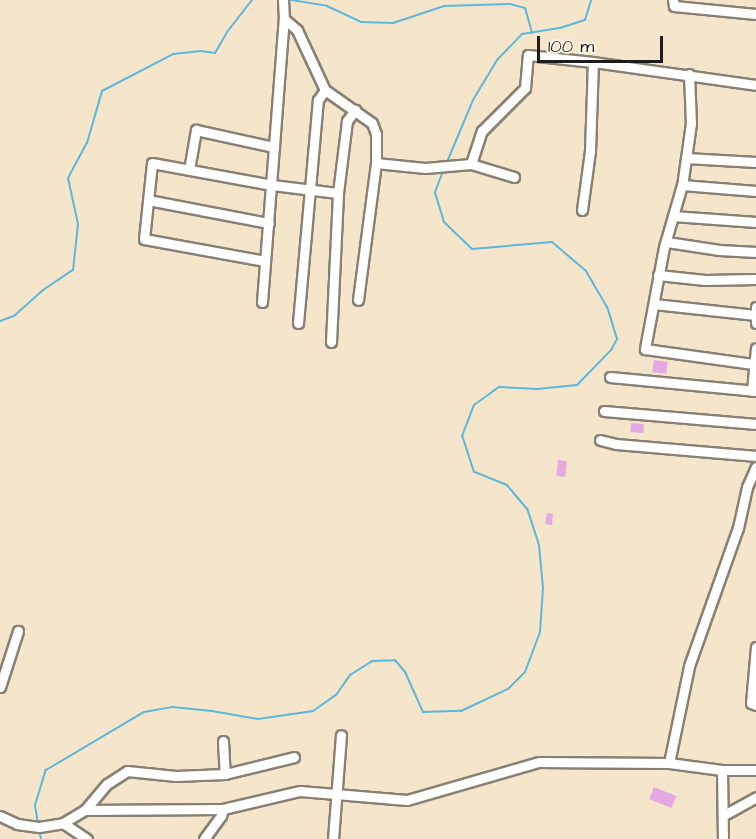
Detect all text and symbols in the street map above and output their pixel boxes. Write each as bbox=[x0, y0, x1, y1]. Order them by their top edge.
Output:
scale bar bbox=[540, 24, 666, 62]
text: 100 m bbox=[548, 34, 594, 59]

